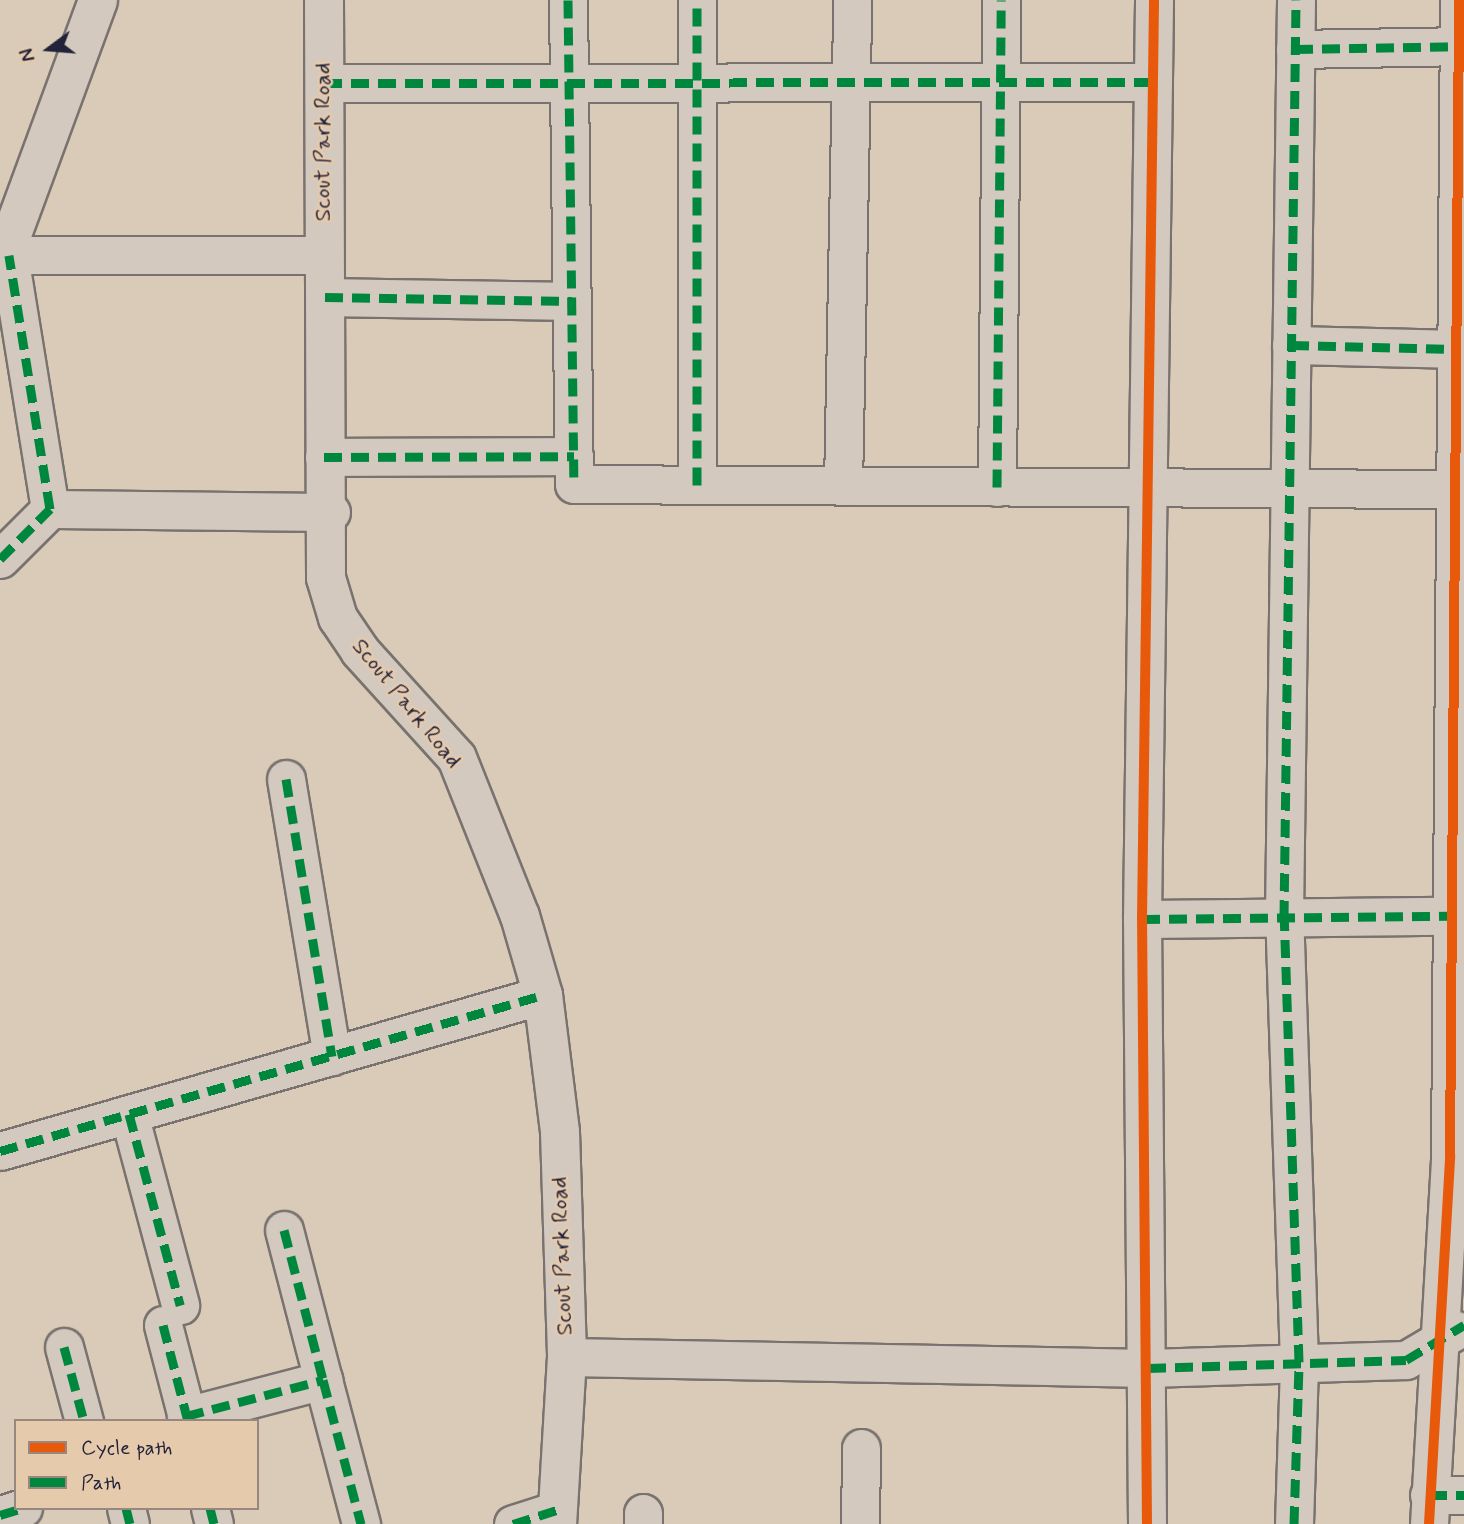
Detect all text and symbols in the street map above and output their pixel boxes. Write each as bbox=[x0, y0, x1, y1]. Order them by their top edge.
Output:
north arrow bbox=[14, 14, 84, 84]
text: N bbox=[15, 45, 42, 64]
street label: Scout Park Road bbox=[310, 64, 338, 220]
street label: Scout Park Road bbox=[346, 635, 466, 773]
street label: Scout Park Road bbox=[546, 1178, 580, 1334]
legend bbox=[14, 1419, 259, 1510]
text: Cycle path bbox=[81, 1434, 172, 1462]
text: Path bbox=[81, 1469, 121, 1497]

